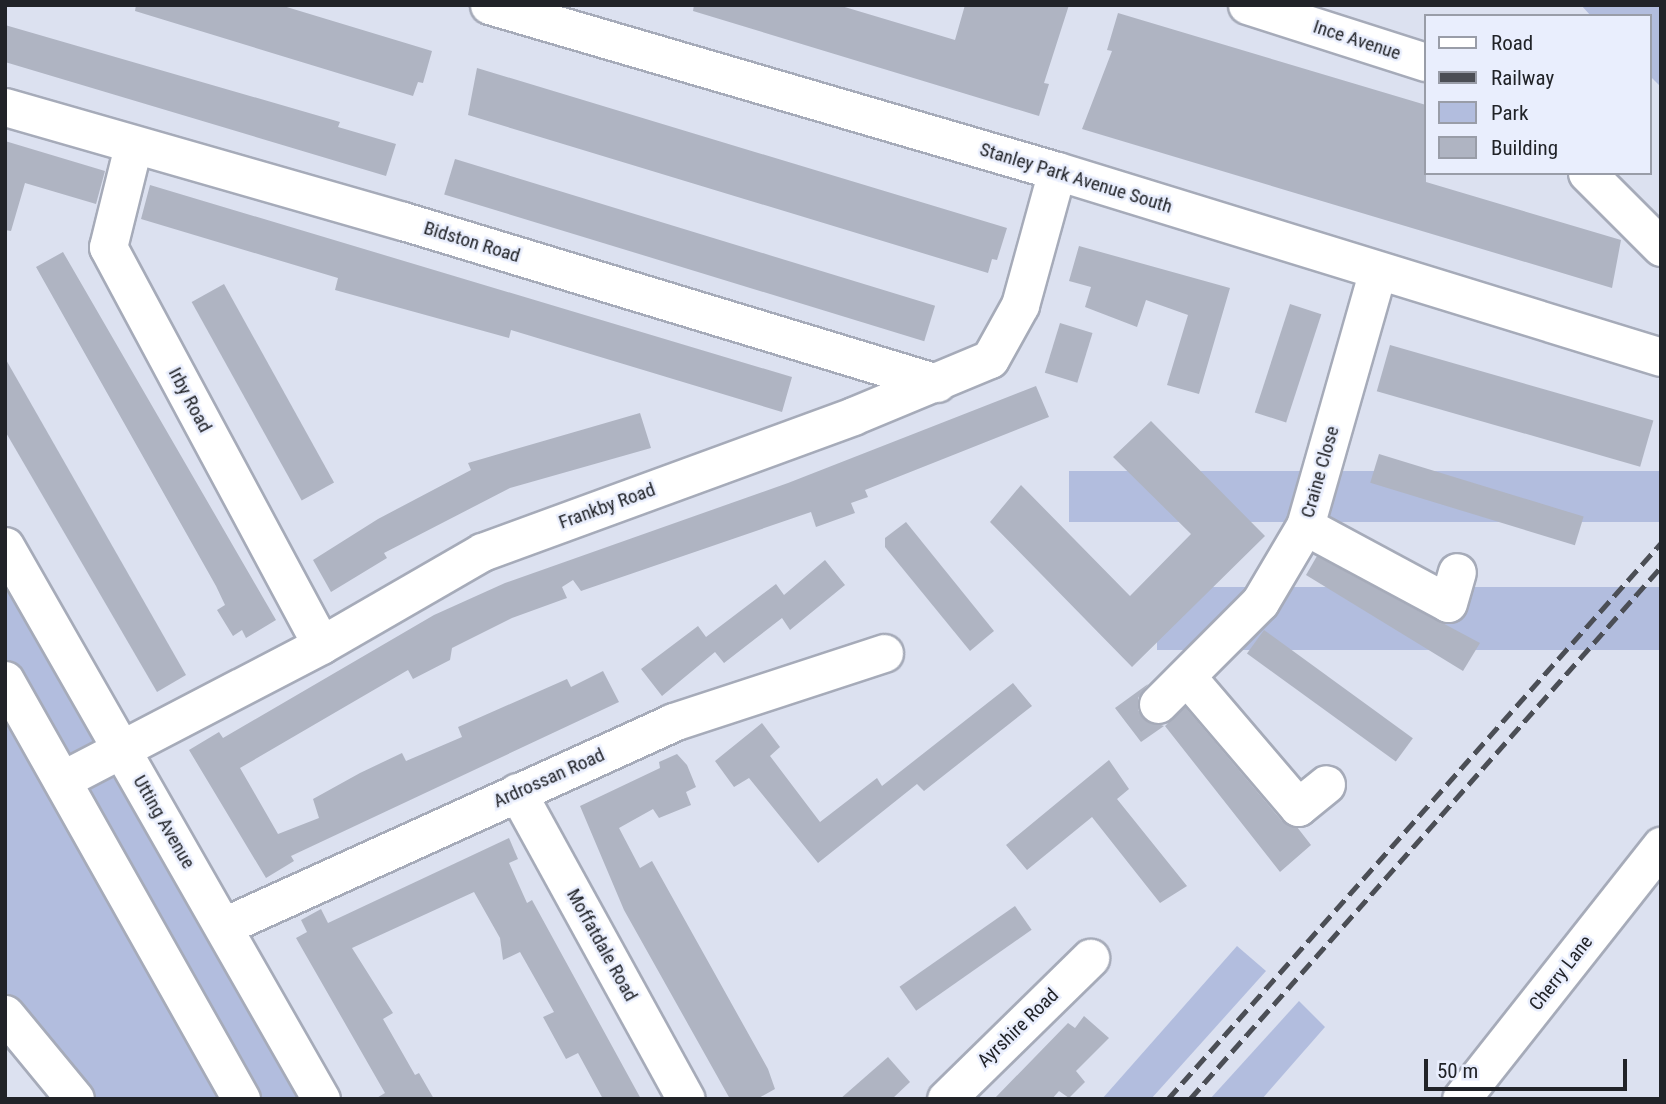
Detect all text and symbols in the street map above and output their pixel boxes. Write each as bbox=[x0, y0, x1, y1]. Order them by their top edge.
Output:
legend bbox=[1424, 14, 1652, 175]
street label: Ince Avenue bbox=[1310, 15, 1404, 65]
text: Road bbox=[1491, 31, 1533, 55]
text: Railway bbox=[1491, 66, 1554, 90]
text: Park bbox=[1491, 101, 1528, 125]
text: Building bbox=[1491, 136, 1558, 160]
street label: Stanley Park Avenue South bbox=[977, 138, 1175, 218]
street label: Bidston Road bbox=[421, 217, 523, 267]
street label: Irby Road bbox=[163, 364, 217, 436]
street label: Craine Close bbox=[1296, 424, 1344, 520]
street label: Frankby Road bbox=[556, 478, 658, 534]
street label: Ardrossan Road bbox=[490, 743, 608, 813]
street label: Utting Avenue bbox=[128, 771, 200, 873]
street label: Moffatdale Road bbox=[562, 885, 642, 1005]
street label: Cherry Lane bbox=[1525, 931, 1597, 1015]
street label: Ayrshire Road bbox=[973, 984, 1063, 1072]
scale bar bbox=[1428, 1044, 1631, 1088]
text: 50 m bbox=[1437, 1059, 1478, 1083]

